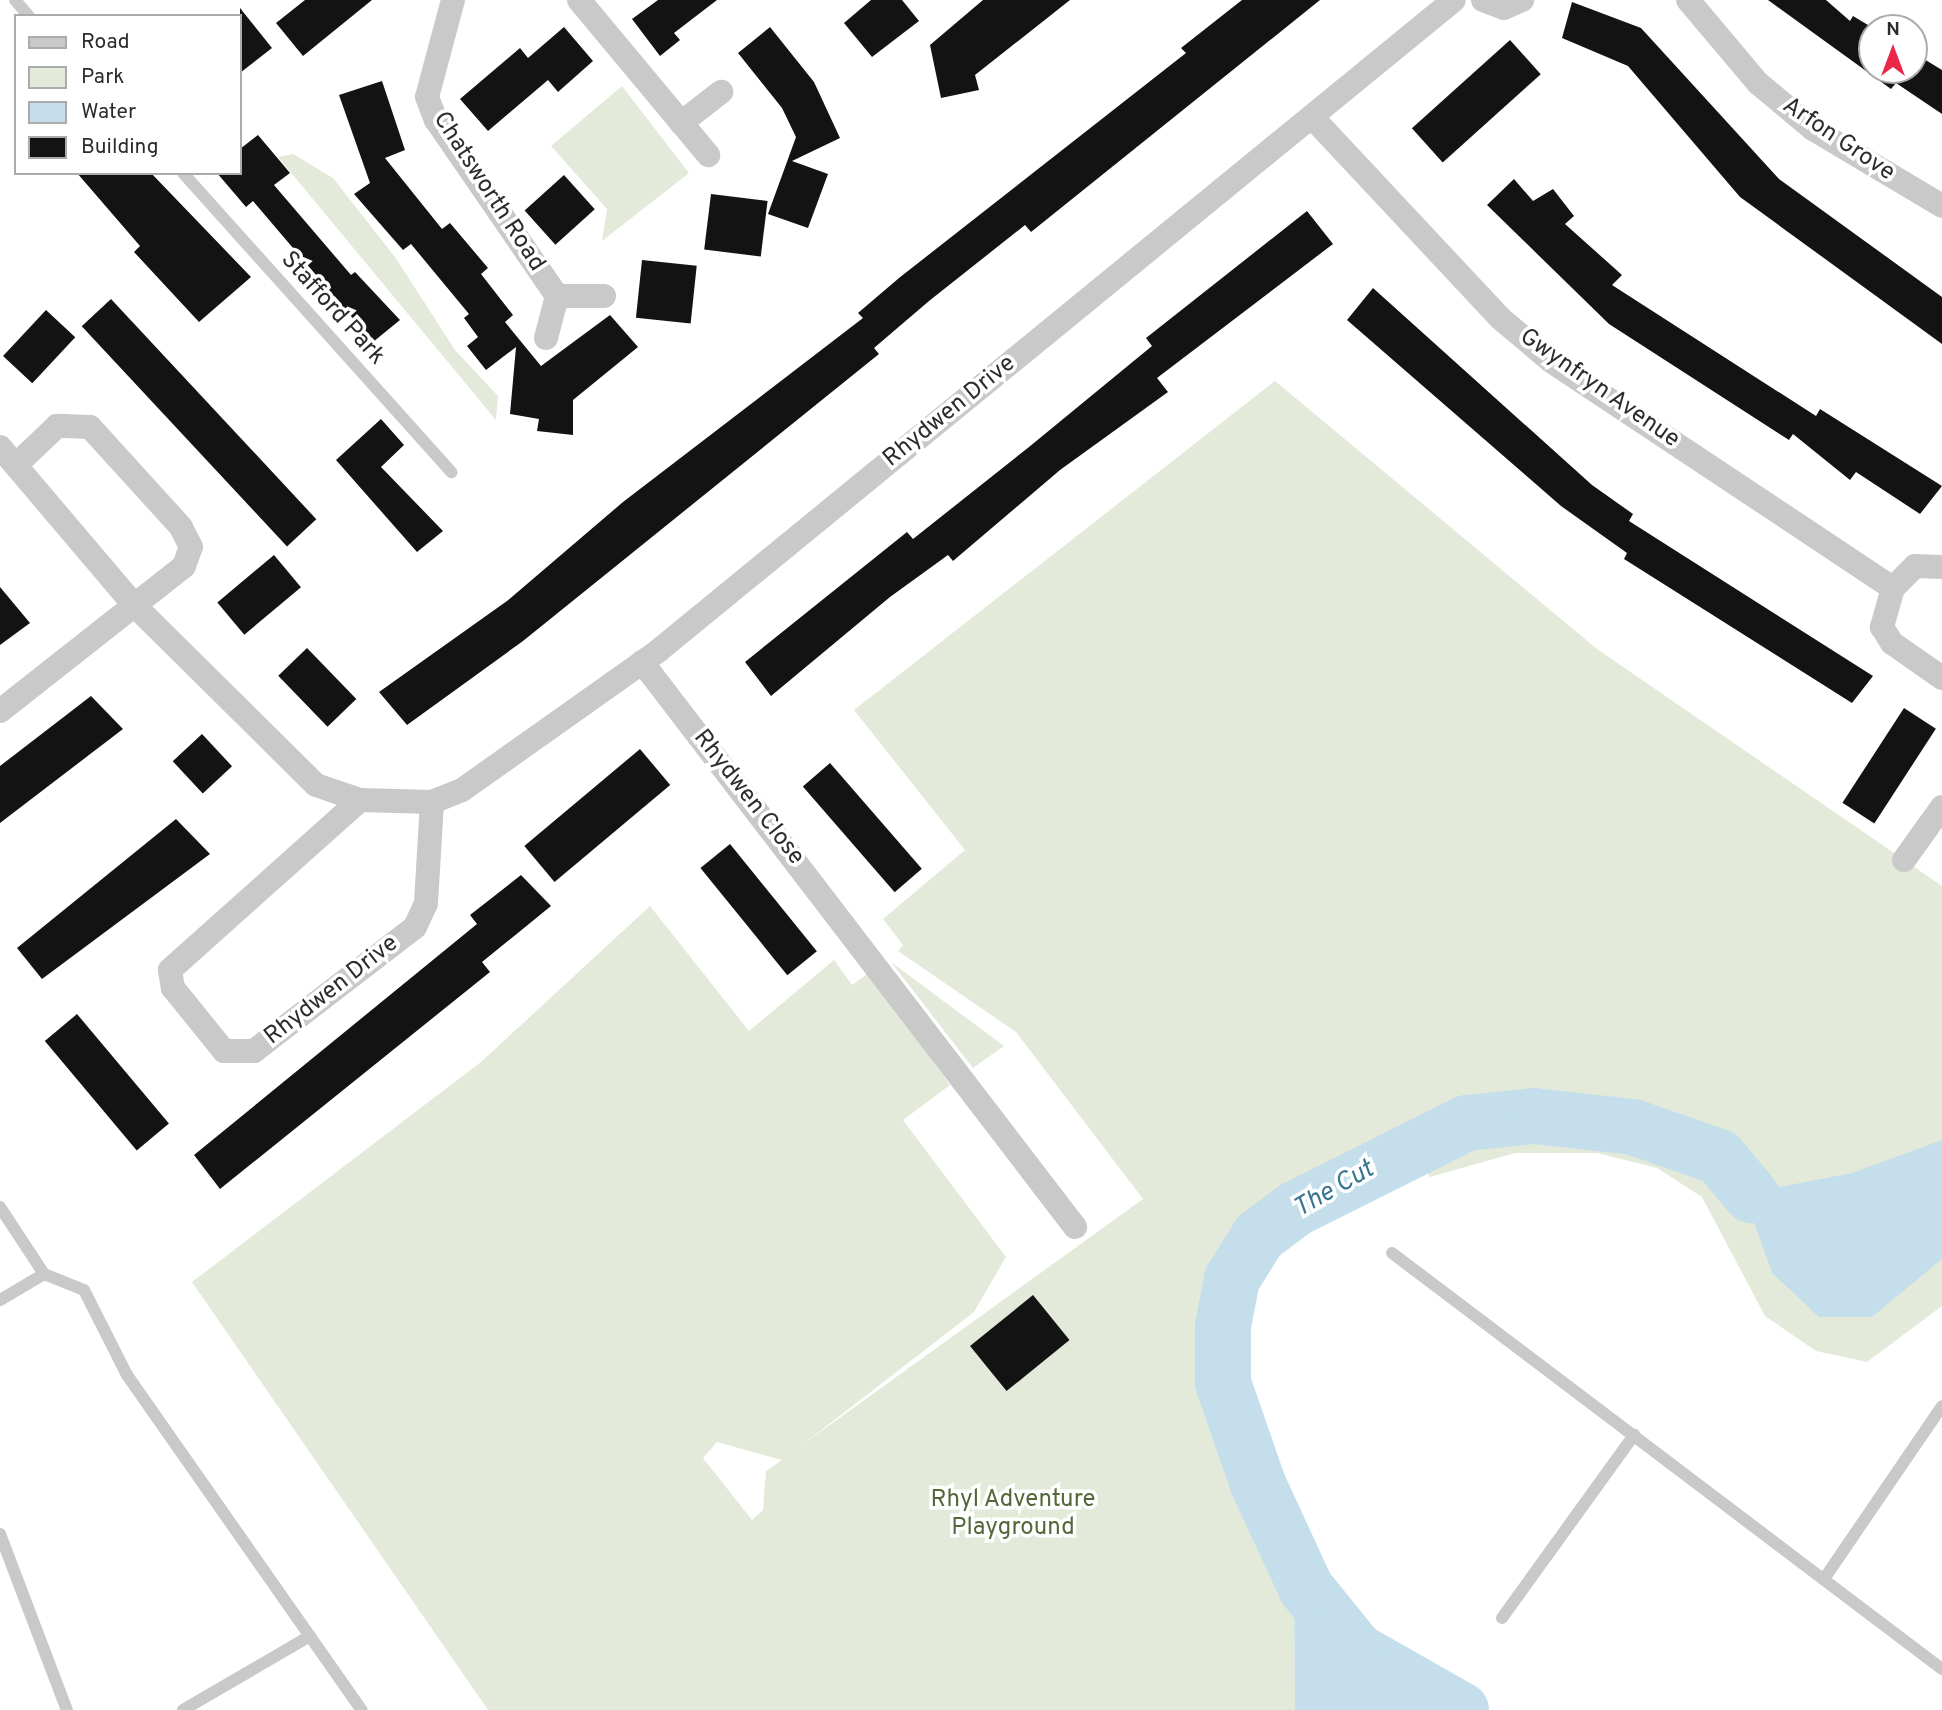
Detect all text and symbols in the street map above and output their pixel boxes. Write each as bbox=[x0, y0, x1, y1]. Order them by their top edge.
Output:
legend bbox=[14, 14, 242, 175]
north arrow bbox=[1858, 14, 1928, 84]
text: N bbox=[1886, 18, 1900, 42]
text: Road bbox=[81, 29, 130, 56]
text: Park bbox=[81, 64, 124, 91]
street label: Arfon Grove bbox=[1776, 92, 1900, 188]
text: Water bbox=[81, 99, 136, 126]
street label: Chatsworth Road bbox=[426, 107, 550, 277]
text: Building bbox=[81, 134, 159, 161]
street label: Stafford Park bbox=[274, 246, 390, 372]
street label: Gwynfryn Avenue bbox=[1513, 323, 1685, 455]
street label: Rhydwen Drive bbox=[878, 350, 1022, 474]
street label: Rhydwen Close bbox=[686, 725, 810, 871]
street label: Rhydwen Drive bbox=[259, 930, 405, 1052]
water label: The Cut bbox=[1288, 1155, 1380, 1225]
park label: Rhyl Adventure Playground bbox=[930, 1487, 1096, 1543]

